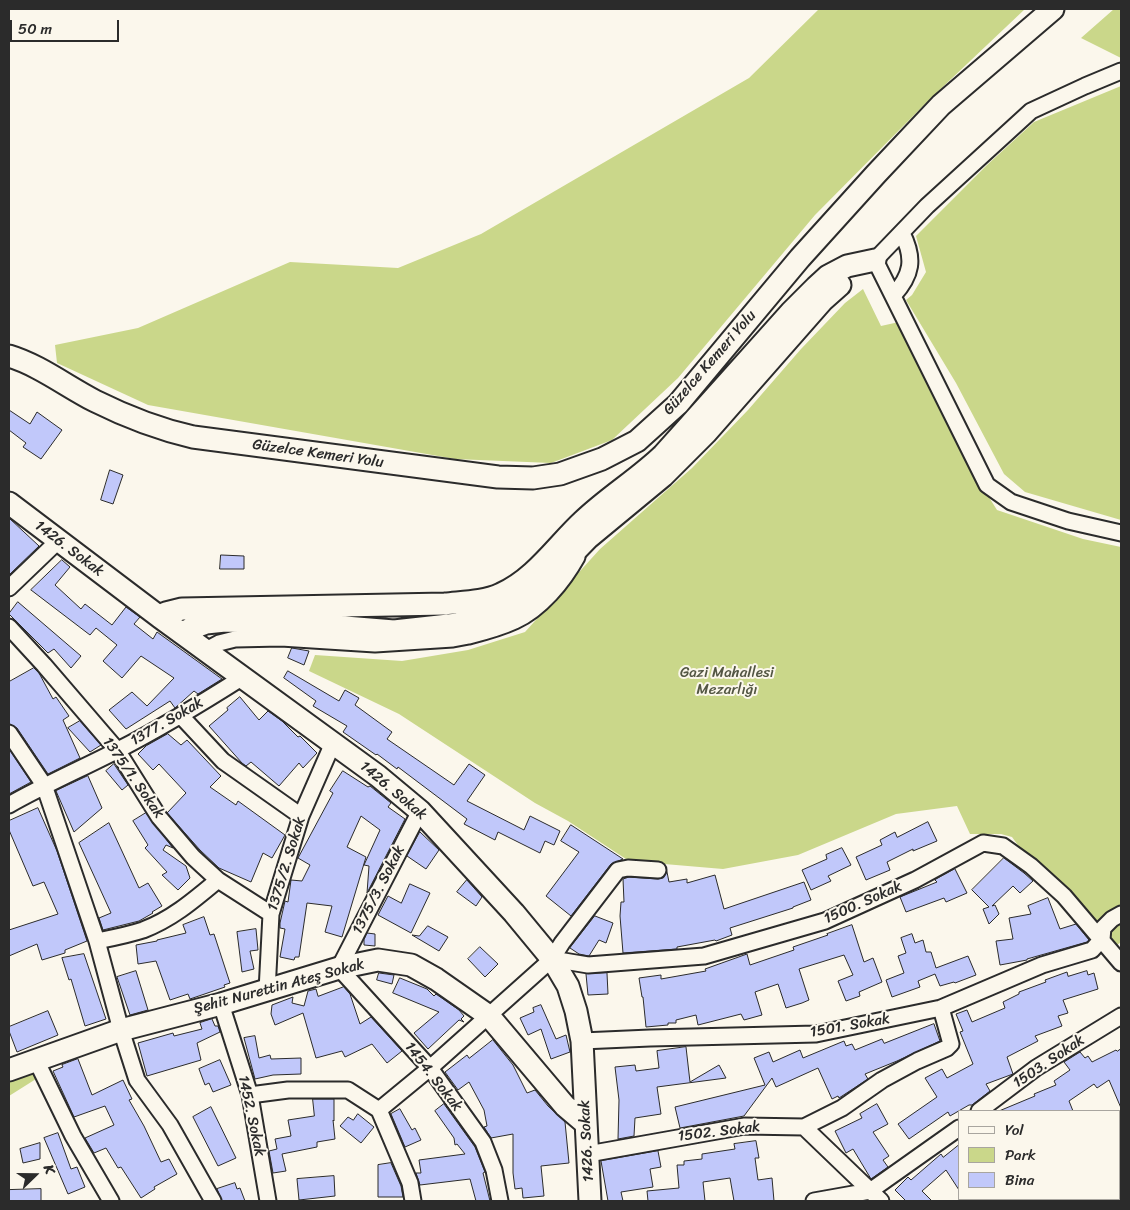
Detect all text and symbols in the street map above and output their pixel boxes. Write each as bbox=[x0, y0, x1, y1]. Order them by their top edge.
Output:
scale bar bbox=[12, 10, 121, 42]
text: 50 m bbox=[18, 16, 52, 42]
street label: Güzelce Kemeri Yolu bbox=[660, 307, 760, 419]
street label: Güzelce Kemeri Yolu bbox=[251, 436, 385, 472]
street label: 1426. Sokak bbox=[31, 517, 107, 581]
park label: Gazi Mahallesi Mezarlığı bbox=[680, 664, 774, 699]
street label: 1377. Sokak bbox=[128, 694, 206, 750]
street label: 1375/1. Sokak bbox=[98, 734, 168, 822]
street label: 1426. Sokak bbox=[356, 758, 430, 824]
street label: 1375/2. Sokak bbox=[264, 815, 310, 913]
street label: 1375/3. Sokak bbox=[349, 843, 409, 937]
street label: 1500. Sokak bbox=[821, 878, 905, 928]
street label: Şehit Nurettin Ateş Sokak bbox=[192, 956, 366, 1018]
street label: 1501. Sokak bbox=[809, 1010, 891, 1042]
street label: 1503. Sokak bbox=[1010, 1032, 1088, 1092]
street label: 1454. Sokak bbox=[400, 1039, 466, 1115]
street label: 1452. Sokak bbox=[234, 1074, 268, 1158]
street label: 1426. Sokak bbox=[576, 1100, 598, 1182]
legend bbox=[958, 1110, 1120, 1200]
text: Yol bbox=[1005, 1117, 1024, 1143]
street label: 1502. Sokak bbox=[677, 1118, 761, 1146]
text: Park bbox=[1005, 1142, 1036, 1168]
north arrow bbox=[10, 1150, 60, 1200]
text: K bbox=[36, 1161, 63, 1178]
text: Bina bbox=[1005, 1167, 1034, 1193]

